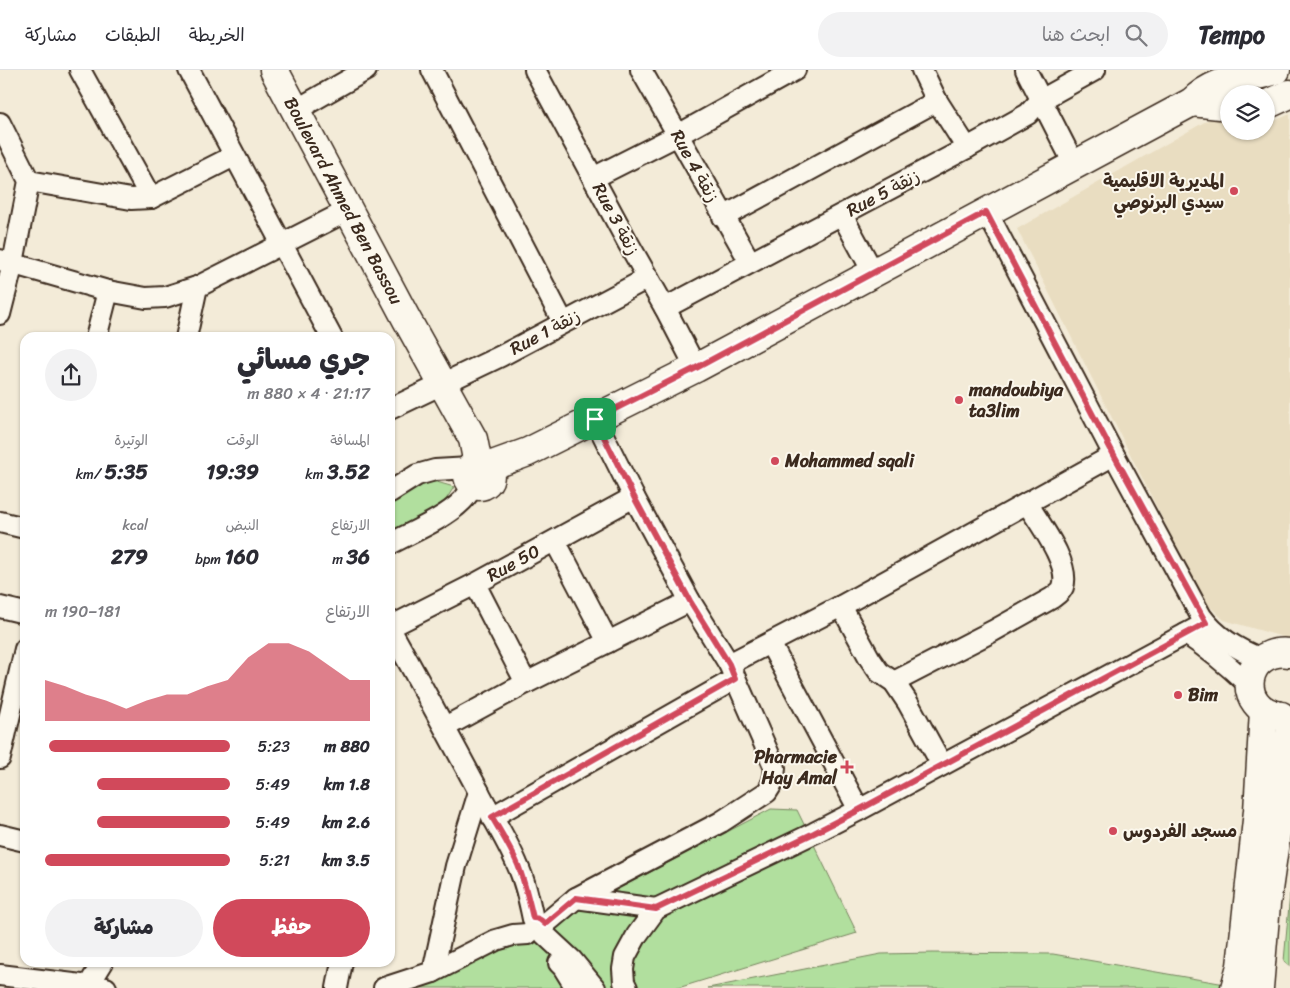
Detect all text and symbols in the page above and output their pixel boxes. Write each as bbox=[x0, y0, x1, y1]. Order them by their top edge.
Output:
search box bbox=[818, 12, 1168, 57]
text: Tempo bbox=[1198, 14, 1265, 56]
text: ابحث هنا bbox=[1042, 18, 1110, 51]
text: مشاركة bbox=[25, 19, 77, 51]
text: الطبقات bbox=[105, 19, 161, 51]
text: الخريطة bbox=[189, 19, 245, 51]
icon: search bbox=[1122, 21, 1150, 49]
map controls bbox=[1220, 85, 1275, 140]
button: layers bbox=[1220, 85, 1275, 140]
street label: Boulevard Ahmed Ben Bassou bbox=[275, 91, 412, 311]
street label: Rue 4 زنقة bbox=[662, 123, 728, 209]
street label: Rue 5 زنقة bbox=[840, 160, 926, 226]
place label: المديرية الاقليمية سيدي البرنوصي bbox=[1103, 165, 1224, 218]
street label: Rue 3 زنقة bbox=[583, 177, 649, 261]
marker: المديرية الاقليمية سيدي البرنوصي bbox=[1228, 185, 1240, 197]
street label: Rue 1 زنقة bbox=[504, 300, 586, 364]
text: جري مسائي bbox=[237, 335, 370, 384]
button: share bbox=[45, 349, 97, 401]
place label: mandoubiya ta3lim bbox=[968, 374, 1064, 427]
text: 21:17 · 4 × 880 m bbox=[247, 379, 370, 408]
marker: mandoubiya ta3lim bbox=[953, 394, 965, 406]
pin bbox=[574, 398, 616, 440]
icon: arrive bbox=[581, 405, 609, 433]
text: الوتيرة bbox=[114, 428, 148, 453]
text: الوقت bbox=[226, 428, 259, 453]
text: المسافة bbox=[330, 428, 370, 453]
place label: Mohammed sqali bbox=[784, 445, 915, 477]
text: 5:35 bbox=[104, 453, 148, 491]
text: 19:39 bbox=[206, 453, 259, 491]
text: 3.52 bbox=[327, 453, 370, 491]
marker: Mohammed sqali bbox=[769, 455, 781, 467]
text: /km bbox=[76, 462, 104, 487]
text: km bbox=[305, 462, 327, 487]
text: kcal bbox=[123, 513, 148, 538]
text: النبض bbox=[226, 513, 259, 538]
text: الارتفاع bbox=[331, 513, 370, 538]
street label: Rue 50 bbox=[481, 535, 546, 591]
text: 279 bbox=[111, 538, 148, 576]
text: 160 bbox=[225, 538, 259, 576]
text: 36 bbox=[347, 538, 370, 576]
text: bpm bbox=[195, 547, 225, 572]
text: m bbox=[332, 547, 347, 572]
text: 181–190 m bbox=[45, 597, 121, 626]
text: الارتفاع bbox=[325, 597, 370, 626]
place label: Bim bbox=[1188, 679, 1218, 711]
marker: Bim bbox=[1172, 689, 1184, 701]
text: 5:23 bbox=[257, 732, 290, 761]
text: 880 m bbox=[324, 732, 370, 761]
place label: Pharmacie Hay Amal bbox=[754, 741, 838, 794]
marker: Pharmacie Hay Amal bbox=[841, 761, 853, 773]
text: 5:49 bbox=[256, 770, 290, 799]
text: 1.8 km bbox=[324, 770, 370, 799]
text: 5:49 bbox=[256, 808, 290, 837]
text: 2.6 km bbox=[322, 808, 370, 837]
place label: مسجد الفردوس bbox=[1123, 815, 1237, 847]
marker: مسجد الفردوس bbox=[1107, 825, 1119, 837]
text: 5:21 bbox=[259, 846, 290, 875]
text: 3.5 km bbox=[322, 846, 370, 875]
button: مشاركة bbox=[45, 899, 203, 957]
button: حفظ bbox=[213, 899, 370, 957]

